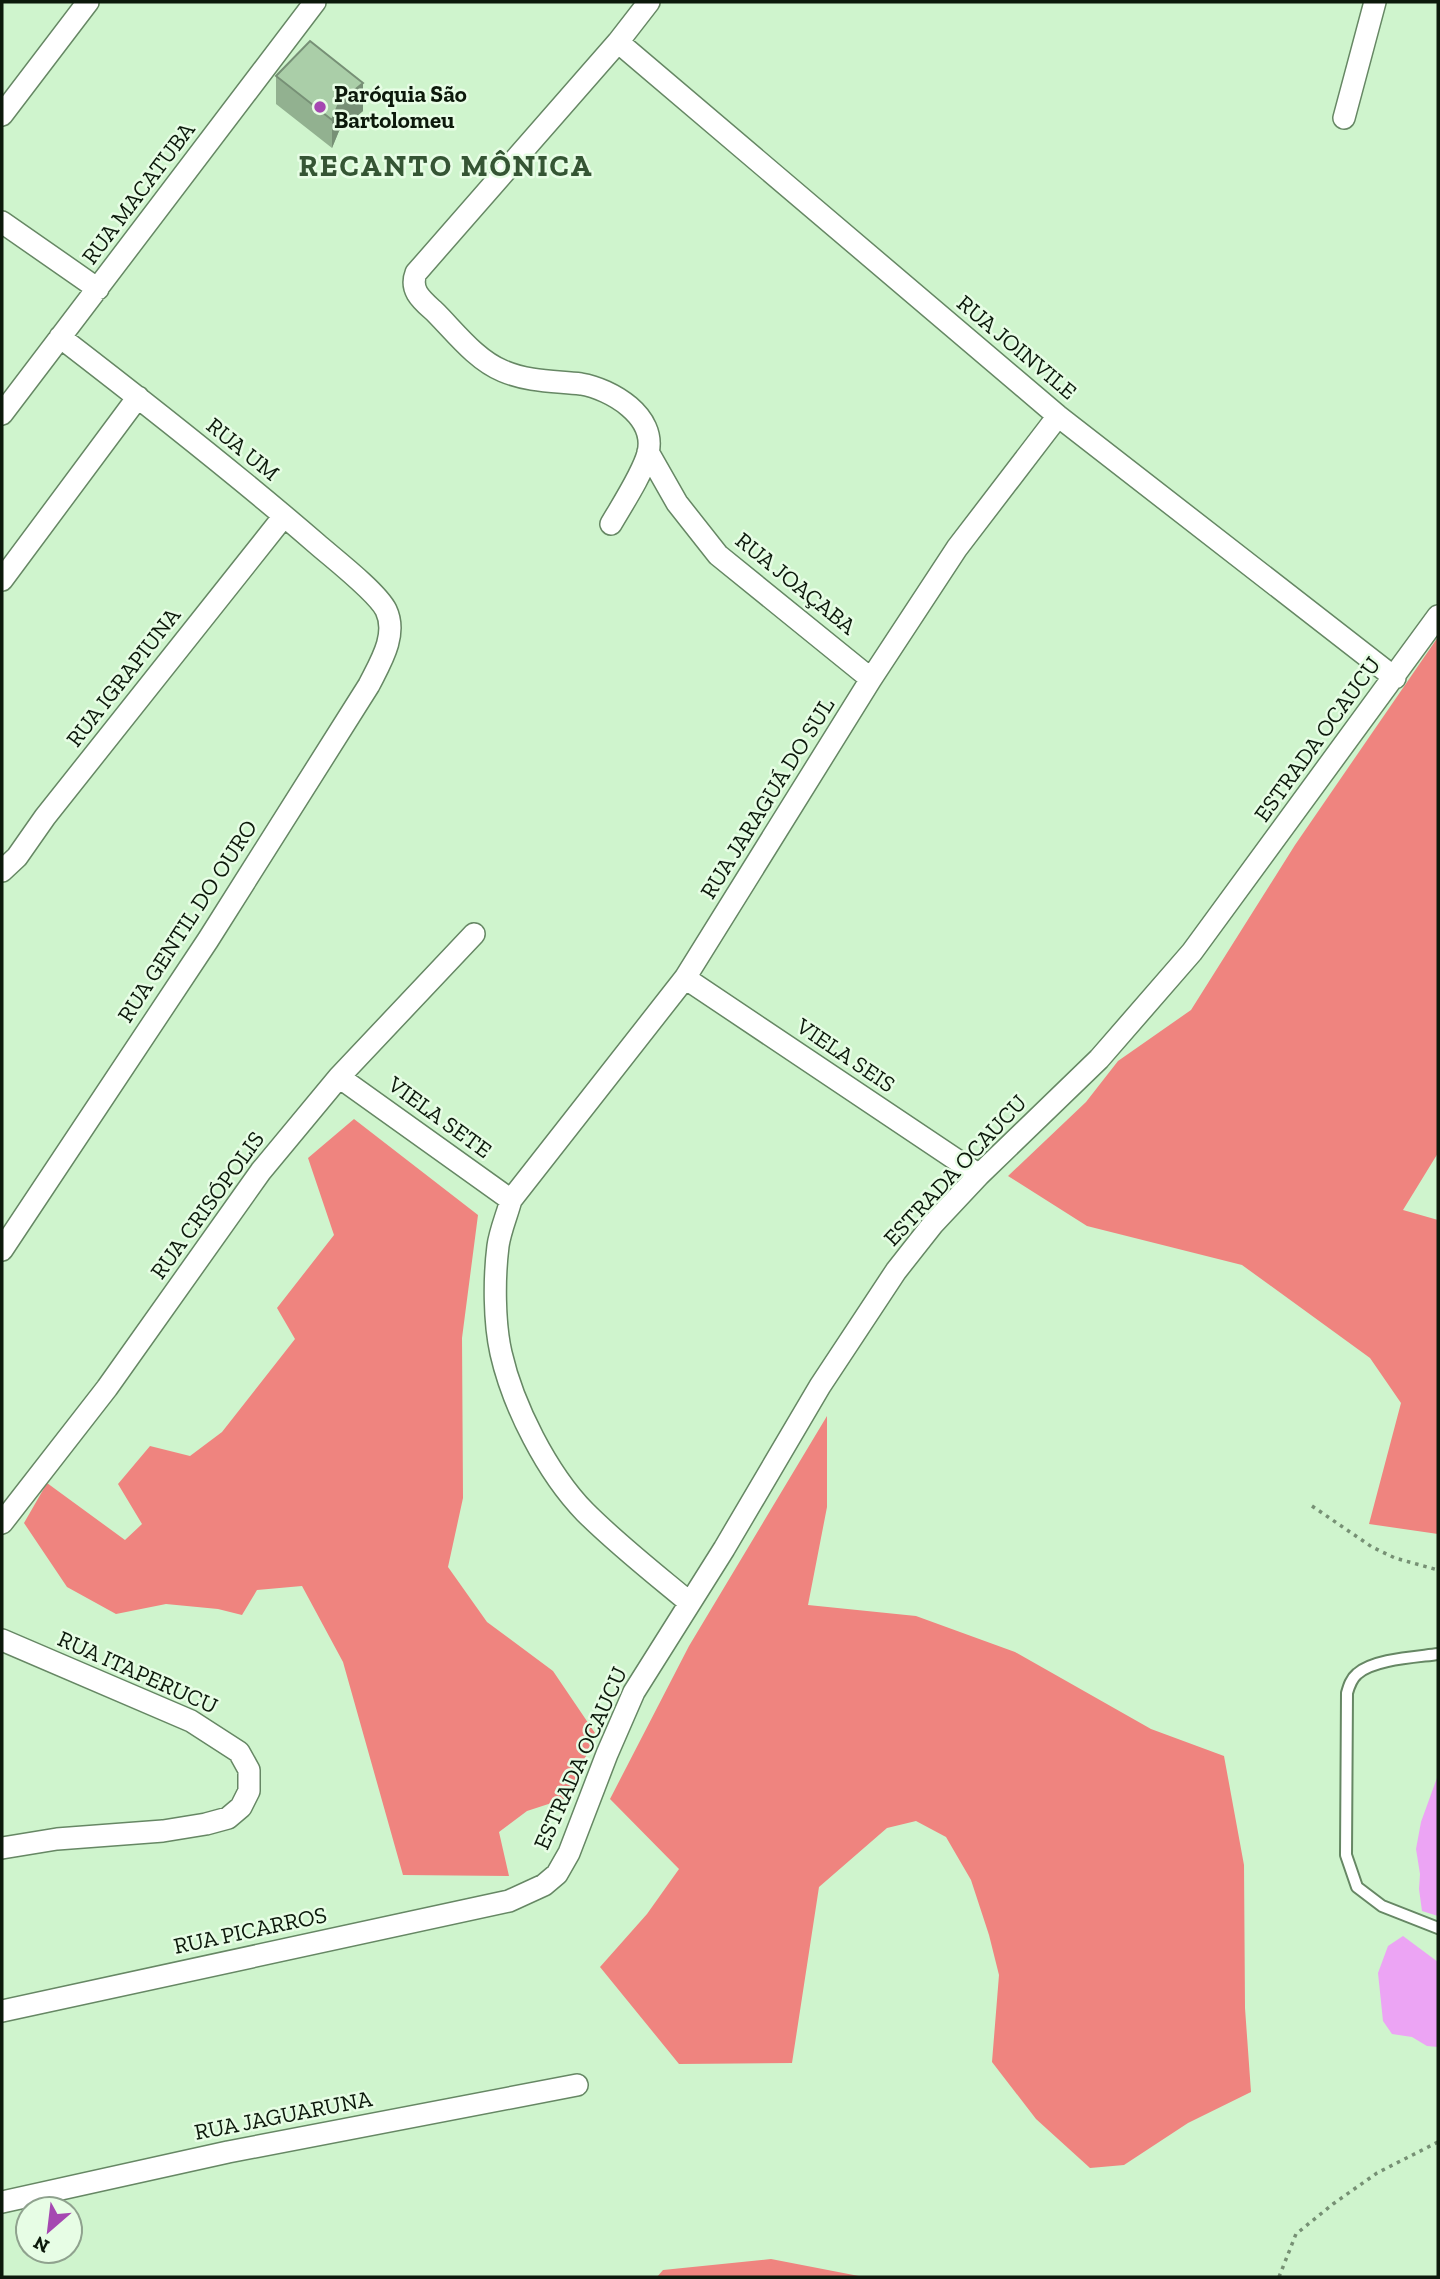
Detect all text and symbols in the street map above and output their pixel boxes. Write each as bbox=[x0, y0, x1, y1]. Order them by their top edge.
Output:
place label: Paróquia São Bartolomeu bbox=[334, 80, 467, 134]
marker: Paróquia São Bartolomeu bbox=[312, 99, 328, 115]
street label: RUA MACATUBA bbox=[75, 115, 201, 270]
district label: RECANTO MÔNICA bbox=[299, 148, 593, 184]
street label: RUA JOINVILE bbox=[951, 289, 1083, 405]
street label: RUA UM bbox=[201, 411, 285, 487]
street label: RUA JOAÇABA bbox=[730, 526, 863, 641]
street label: RUA IGRAPIUNA bbox=[60, 601, 187, 752]
street label: ESTRADA OCAUCU bbox=[1248, 651, 1386, 827]
street label: RUA JARAGUÁ DO SUL bbox=[694, 692, 841, 904]
street label: RUA GENTIL DO OURO bbox=[111, 814, 263, 1028]
street label: VIELA SEIS bbox=[790, 1011, 901, 1098]
street label: VIELA SETE bbox=[382, 1069, 497, 1164]
street label: ESTRADA OCAUCU bbox=[877, 1088, 1033, 1252]
street label: RUA CRISÓPOLIS bbox=[144, 1126, 270, 1284]
street label: RUA ITAPERUCU bbox=[54, 1624, 222, 1720]
street label: ESTRADA OCAUCU bbox=[527, 1662, 633, 1854]
street label: RUA PICARROS bbox=[171, 1900, 329, 1960]
street label: RUA JAGUARUNA bbox=[192, 2084, 375, 2146]
north arrow bbox=[14, 2195, 84, 2265]
text: N bbox=[29, 2231, 53, 2258]

